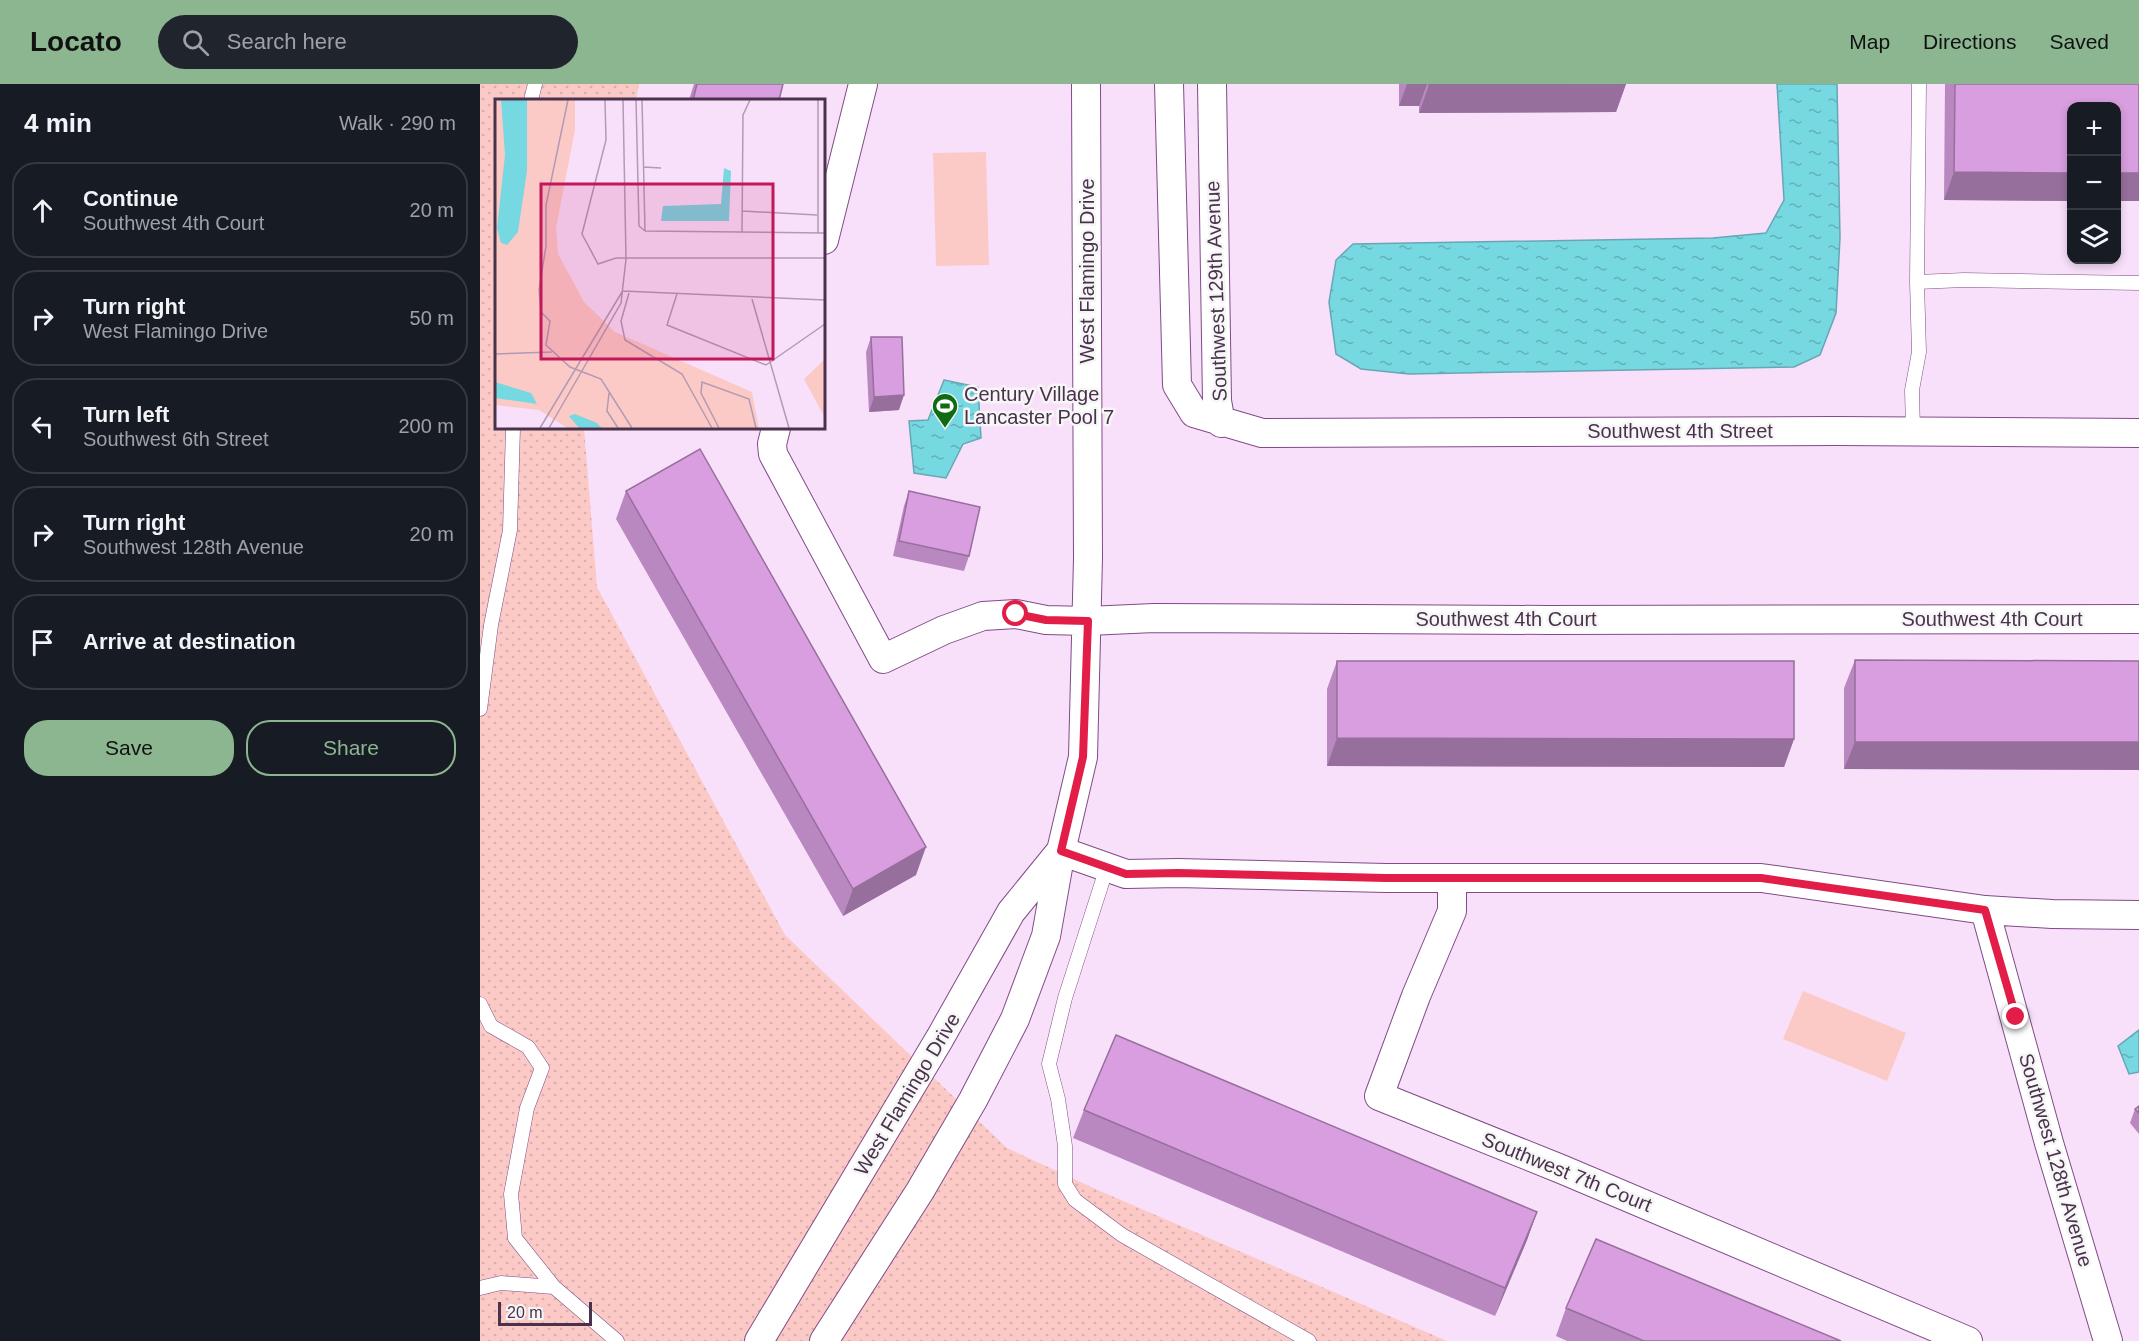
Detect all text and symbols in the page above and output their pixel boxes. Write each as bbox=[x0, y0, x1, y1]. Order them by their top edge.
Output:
search box bbox=[158, 15, 578, 69]
text: Locato bbox=[30, 26, 122, 57]
icon: search bbox=[179, 26, 212, 59]
text: Search here bbox=[227, 29, 347, 54]
text: Map bbox=[1849, 30, 1890, 53]
text: Directions bbox=[1923, 30, 2016, 53]
text: Saved bbox=[2049, 30, 2109, 53]
inset map bbox=[495, 99, 825, 429]
map controls bbox=[2067, 102, 2121, 264]
button: + bbox=[2067, 102, 2121, 156]
text: 4 min bbox=[24, 108, 92, 138]
text: Walk · 290 m bbox=[339, 112, 456, 134]
button: − bbox=[2067, 156, 2121, 210]
street label: West Flamingo Drive bbox=[1076, 178, 1098, 364]
street label: Southwest 129th Avenue bbox=[1201, 180, 1231, 402]
text: Continue bbox=[83, 186, 178, 211]
icon: ahead bbox=[26, 194, 59, 227]
text: 20 m bbox=[410, 199, 454, 221]
button: layers bbox=[2067, 210, 2121, 264]
text: Southwest 4th Court bbox=[83, 212, 264, 234]
text: Turn right bbox=[83, 294, 185, 319]
icon: right bbox=[26, 302, 59, 335]
text: 50 m bbox=[410, 307, 454, 329]
text: West Flamingo Drive bbox=[83, 320, 268, 342]
place label: Century Village Lancaster Pool 7 bbox=[964, 383, 1114, 428]
sports icon: Century Village Lancaster Pool 7 bbox=[930, 391, 960, 429]
text: Turn left bbox=[83, 402, 169, 427]
icon: left bbox=[26, 410, 59, 443]
text: 200 m bbox=[398, 415, 454, 437]
street label: Southwest 4th Street bbox=[1587, 420, 1773, 442]
text: Southwest 6th Street bbox=[83, 428, 269, 450]
text: Turn right bbox=[83, 510, 185, 535]
icon: right bbox=[26, 518, 59, 551]
text: 20 m bbox=[410, 523, 454, 545]
text: Southwest 128th Avenue bbox=[83, 536, 304, 558]
route start bbox=[1002, 600, 1028, 626]
street label: Southwest 4th Court bbox=[1415, 608, 1597, 630]
street label: Southwest 4th Court bbox=[1901, 608, 2083, 630]
icon: arrive bbox=[26, 626, 59, 659]
text: Arrive at destination bbox=[83, 629, 296, 654]
button: Save bbox=[24, 720, 234, 776]
button: Share bbox=[246, 720, 456, 776]
route end bbox=[2002, 1003, 2028, 1029]
street label: West Flamingo Drive bbox=[850, 1009, 964, 1179]
street label: Southwest 128th Avenue bbox=[2015, 1051, 2097, 1269]
street label: Southwest 7th Court bbox=[1479, 1128, 1656, 1216]
scale bar bbox=[498, 1299, 592, 1326]
text: 20 m bbox=[507, 1304, 543, 1321]

